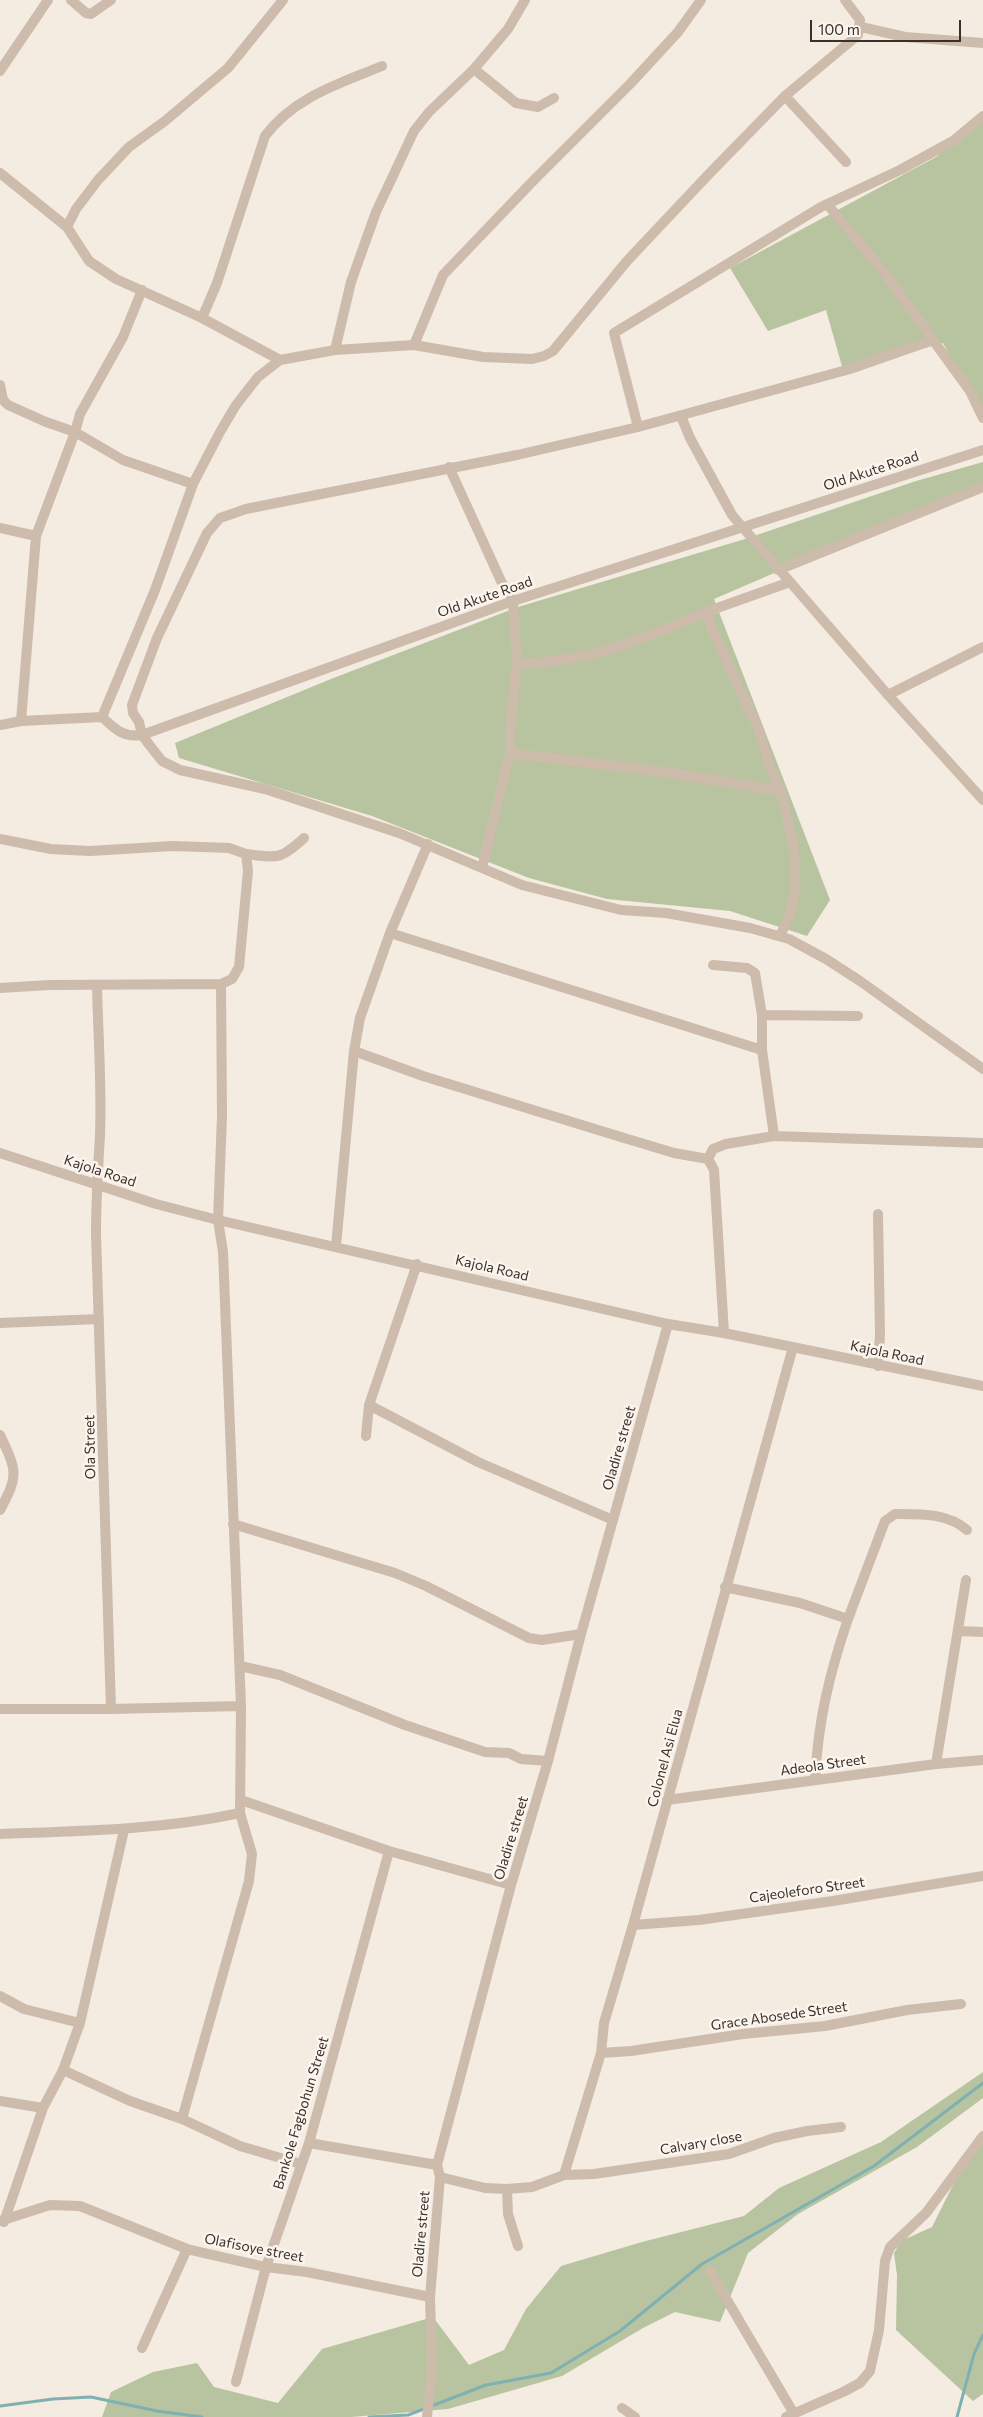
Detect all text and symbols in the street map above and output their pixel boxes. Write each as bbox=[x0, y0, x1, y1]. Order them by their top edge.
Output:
scale bar bbox=[813, 10, 964, 42]
text: 100 m bbox=[818, 20, 860, 38]
street label: Old Akute Road bbox=[821, 448, 921, 494]
street label: Old Akute Road bbox=[435, 573, 535, 621]
street label: Kajola Road bbox=[62, 1151, 138, 1191]
street label: Kajola Road bbox=[454, 1251, 530, 1285]
street label: Kajola Road bbox=[849, 1337, 925, 1369]
street label: Oladire street bbox=[599, 1404, 639, 1492]
street label: Ola Street bbox=[81, 1415, 99, 1479]
street label: Colonel Asi Elua bbox=[644, 1707, 686, 1809]
street label: Adeola Street bbox=[779, 1751, 867, 1779]
street label: Oladire street bbox=[490, 1794, 532, 1882]
street label: Cajeoleforo Street bbox=[748, 1874, 866, 1906]
street label: Grace Abosede Street bbox=[710, 1998, 848, 2034]
street label: Bankole Fagbohun Street bbox=[270, 2034, 332, 2192]
street label: Calvary close bbox=[659, 2128, 743, 2158]
street label: Oladire street bbox=[409, 2190, 433, 2278]
street label: Olafisoye street bbox=[203, 2230, 305, 2266]

